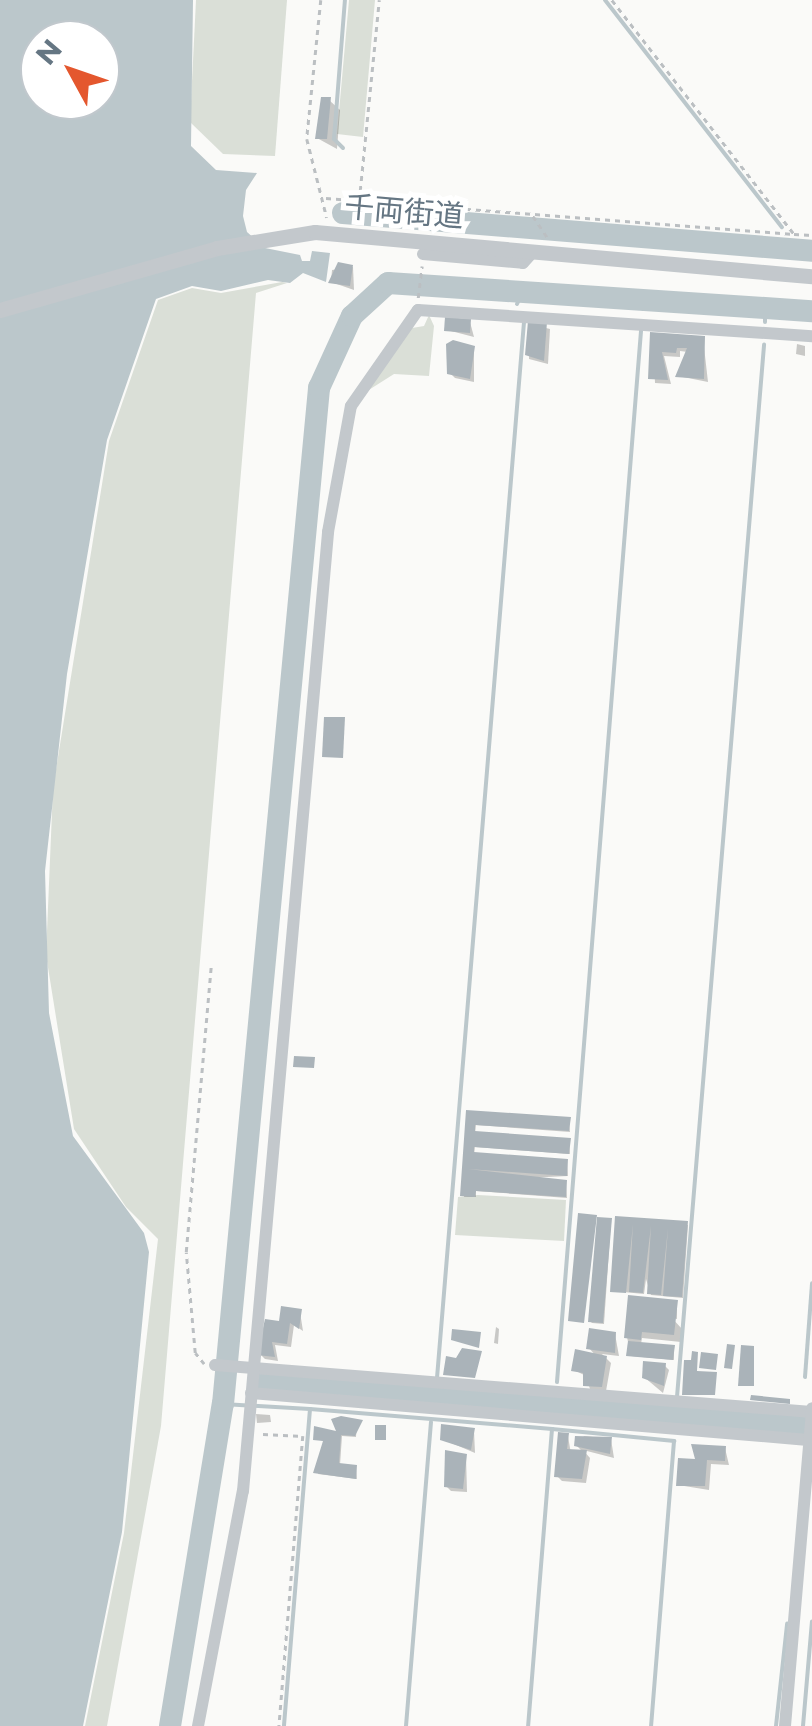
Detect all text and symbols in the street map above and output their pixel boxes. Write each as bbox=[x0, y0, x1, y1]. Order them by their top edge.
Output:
north arrow bbox=[20, 20, 120, 120]
text: N bbox=[28, 32, 69, 72]
street label: 千両街道 bbox=[343, 189, 465, 235]

